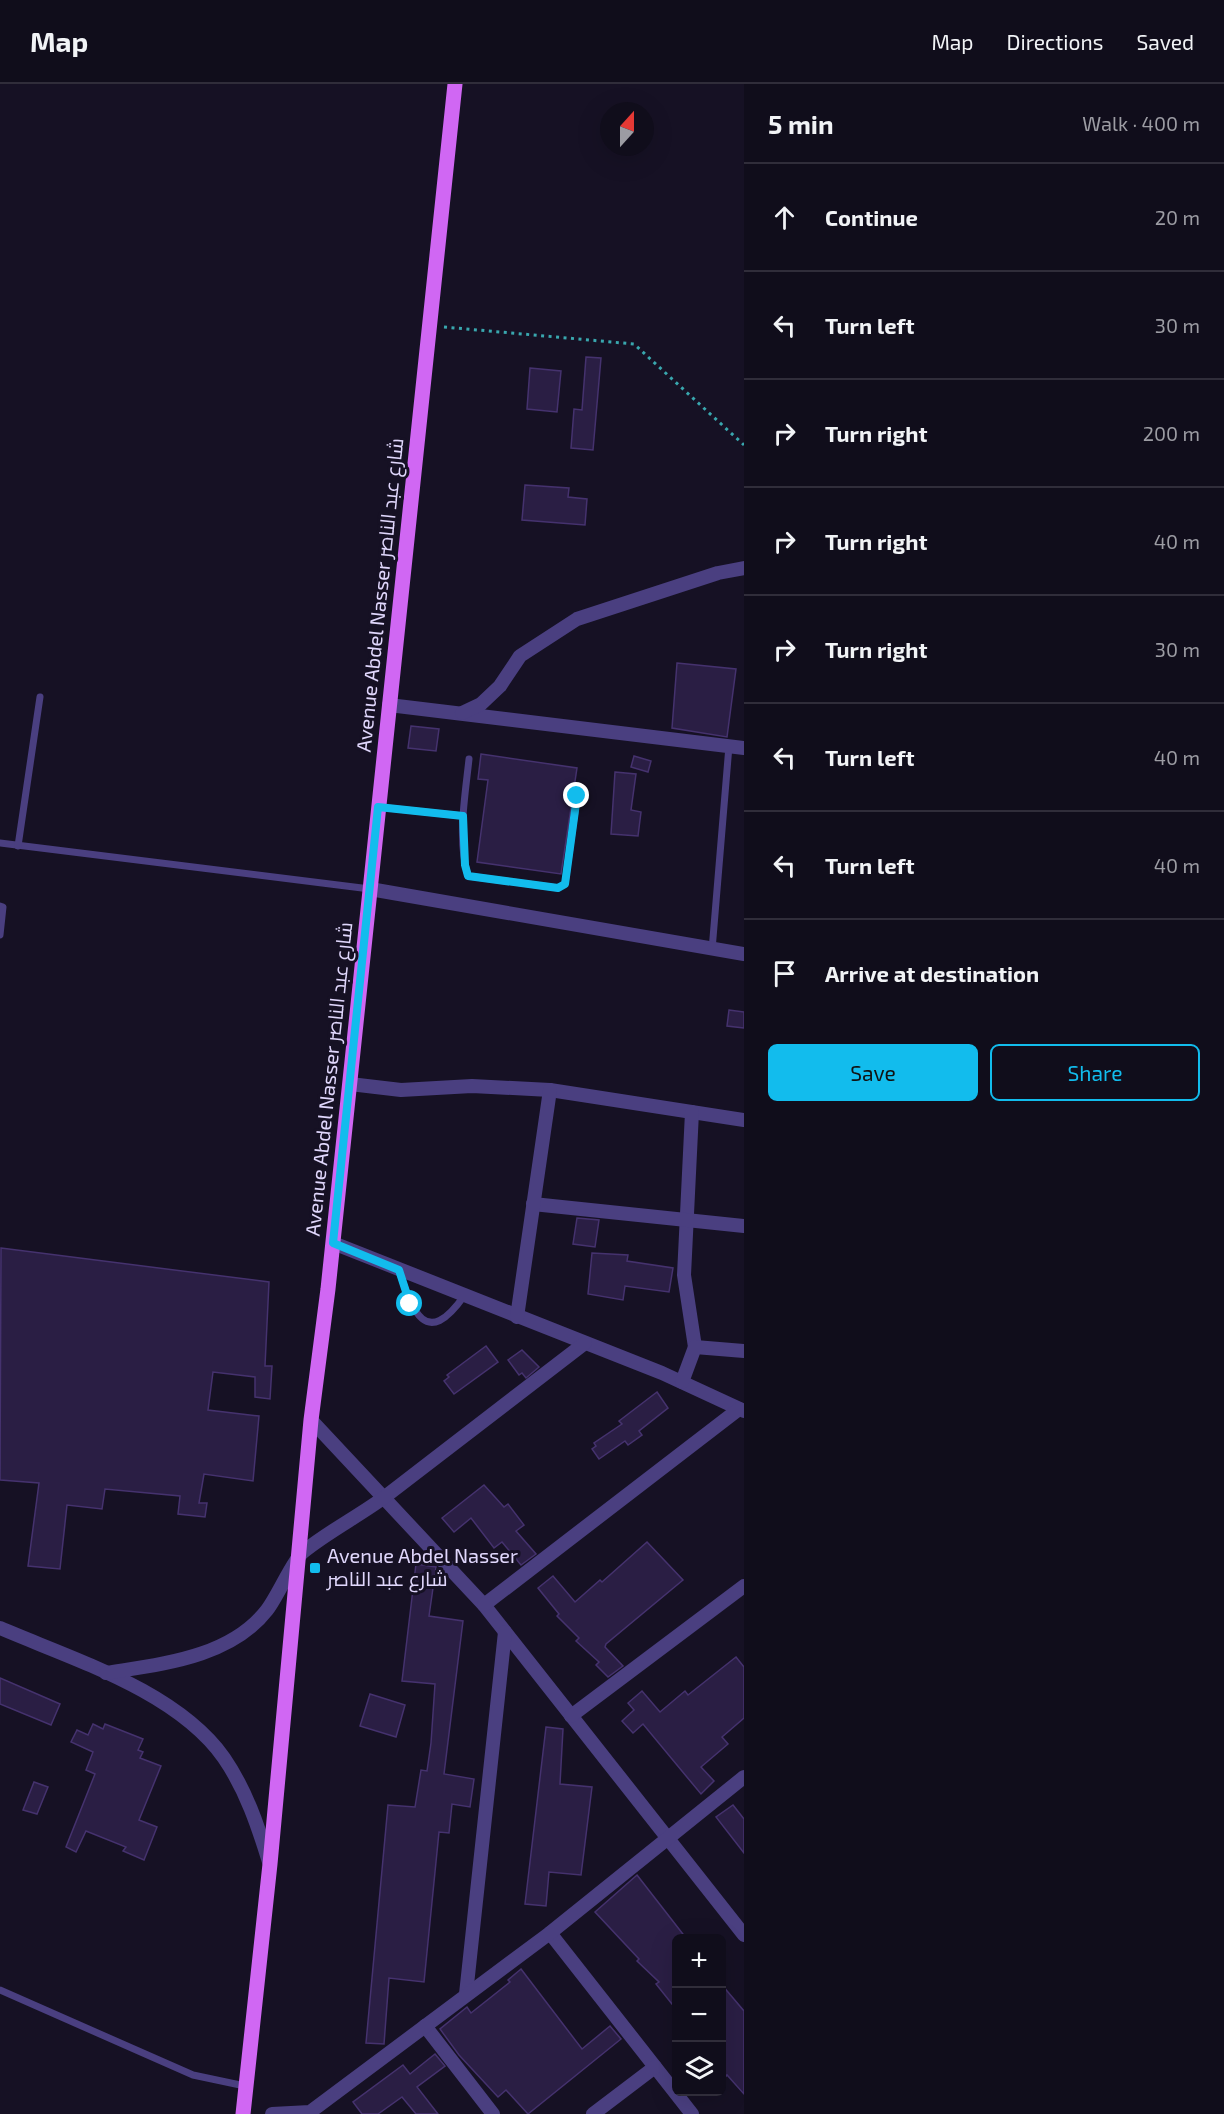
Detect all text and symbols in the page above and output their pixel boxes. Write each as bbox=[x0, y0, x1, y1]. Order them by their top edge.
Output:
text: Map bbox=[30, 24, 88, 58]
text: Map bbox=[931, 29, 974, 54]
text: Directions bbox=[1007, 29, 1103, 54]
text: Saved bbox=[1136, 29, 1194, 54]
north arrow bbox=[600, 102, 654, 156]
text: 5 min bbox=[768, 108, 834, 139]
text: Walk · 400 m bbox=[1082, 111, 1200, 135]
icon: ahead bbox=[768, 201, 801, 234]
text: Continue bbox=[825, 204, 918, 230]
text: 20 m bbox=[1155, 205, 1200, 229]
icon: left bbox=[768, 309, 801, 342]
text: Turn left bbox=[825, 312, 914, 338]
text: 30 m bbox=[1155, 313, 1200, 337]
icon: right bbox=[768, 417, 801, 450]
text: Turn right bbox=[825, 420, 927, 446]
text: 200 m bbox=[1143, 421, 1200, 445]
street label: Avenue Abdel Nasser شارع عبد الناصر bbox=[351, 437, 410, 753]
icon: right bbox=[768, 525, 801, 558]
text: Turn right bbox=[825, 528, 927, 554]
text: 40 m bbox=[1154, 529, 1200, 553]
icon: right bbox=[768, 633, 801, 666]
text: Turn right bbox=[825, 636, 927, 662]
text: 30 m bbox=[1155, 637, 1200, 661]
icon: left bbox=[768, 741, 801, 774]
text: Turn left bbox=[825, 744, 914, 770]
text: 40 m bbox=[1154, 745, 1200, 769]
route end bbox=[563, 782, 589, 808]
icon: left bbox=[768, 849, 801, 882]
text: Turn left bbox=[825, 852, 914, 878]
text: 40 m bbox=[1154, 853, 1200, 877]
street label: Avenue Abdel Nasser شارع عبد الناصر bbox=[300, 921, 359, 1237]
icon: arrive bbox=[768, 957, 801, 990]
text: Arrive at destination bbox=[825, 960, 1039, 986]
button: Save bbox=[768, 1044, 978, 1101]
button: Share bbox=[990, 1044, 1200, 1101]
route start bbox=[396, 1290, 422, 1316]
place label: Avenue Abdel Nasser شارع عبد الناصر bbox=[326, 1543, 518, 1593]
marker: Avenue Abdel Nasser شارع عبد الناصر bbox=[308, 1561, 322, 1575]
map controls bbox=[672, 1934, 726, 2096]
button: + bbox=[672, 1934, 726, 1988]
button: − bbox=[672, 1988, 726, 2042]
button: layers bbox=[672, 2042, 726, 2096]

